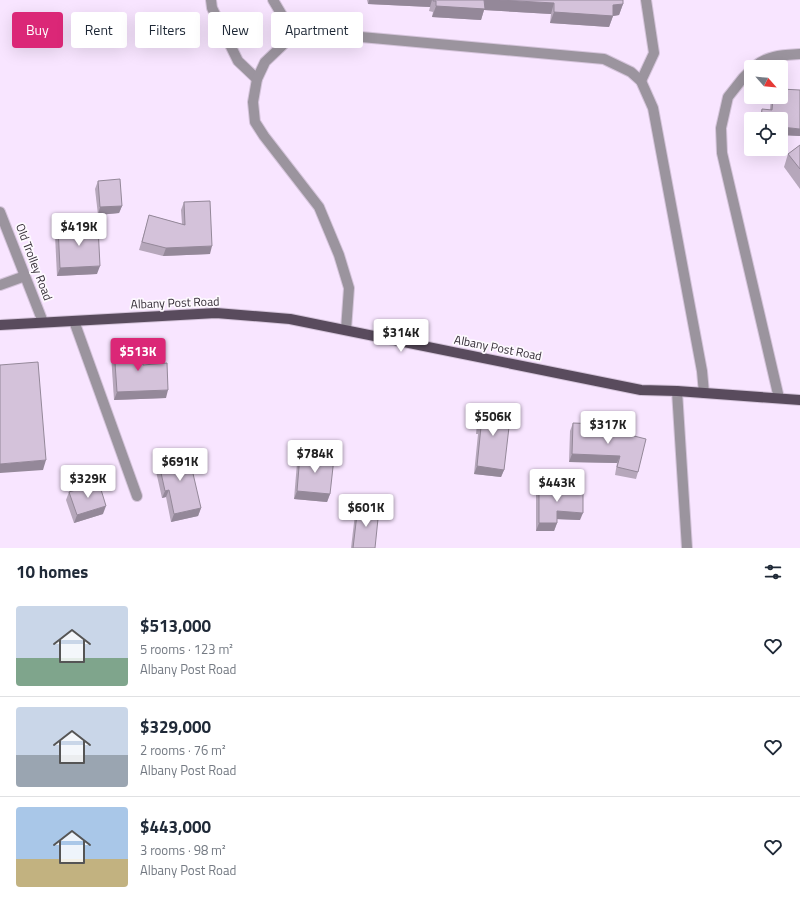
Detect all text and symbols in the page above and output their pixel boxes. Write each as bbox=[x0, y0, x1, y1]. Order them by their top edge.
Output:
chip: Buy bbox=[12, 12, 63, 48]
chip: Rent bbox=[71, 12, 127, 48]
chip: Filters bbox=[135, 12, 200, 48]
chip: New bbox=[208, 12, 263, 48]
chip: Apartment bbox=[271, 12, 363, 48]
north arrow bbox=[744, 60, 788, 104]
map controls bbox=[744, 60, 788, 156]
button: locate bbox=[744, 112, 788, 156]
pin: $419K bbox=[51, 213, 107, 247]
text: $419K bbox=[61, 216, 97, 236]
street label: Old Trolley Road bbox=[11, 220, 58, 303]
street label: Albany Post Road bbox=[130, 291, 220, 314]
pin: $314K bbox=[373, 319, 429, 353]
text: $314K bbox=[383, 322, 419, 342]
street label: Albany Post Road bbox=[453, 330, 544, 365]
pin: $513K bbox=[110, 338, 166, 372]
text: $513K bbox=[120, 341, 156, 361]
pin: $506K bbox=[465, 403, 521, 437]
text: $506K bbox=[475, 406, 511, 426]
pin: $317K bbox=[580, 411, 636, 445]
text: $317K bbox=[590, 414, 626, 434]
pin: $784K bbox=[287, 440, 343, 474]
text: $784K bbox=[297, 443, 333, 463]
pin: $691K bbox=[152, 448, 208, 482]
text: $691K bbox=[162, 451, 198, 471]
pin: $329K bbox=[60, 465, 116, 499]
text: $329K bbox=[70, 468, 106, 488]
pin: $443K bbox=[529, 469, 585, 503]
text: $443K bbox=[539, 472, 575, 492]
pin: $601K bbox=[338, 494, 394, 528]
text: $601K bbox=[348, 497, 384, 517]
text: 10 homes bbox=[16, 559, 88, 585]
icon: filters bbox=[762, 561, 784, 583]
text: $513,000 bbox=[140, 613, 211, 639]
icon: home bbox=[48, 622, 96, 670]
icon: heart bbox=[762, 635, 784, 657]
text: 5 rooms · 123 m² bbox=[140, 639, 233, 659]
text: Albany Post Road bbox=[140, 659, 236, 679]
text: $329,000 bbox=[140, 714, 211, 740]
icon: home bbox=[48, 723, 96, 771]
icon: heart bbox=[762, 736, 784, 758]
text: 2 rooms · 76 m² bbox=[140, 740, 226, 760]
text: Albany Post Road bbox=[140, 760, 236, 780]
text: $443,000 bbox=[140, 814, 211, 840]
icon: home bbox=[48, 823, 96, 871]
icon: heart bbox=[762, 836, 784, 858]
text: 3 rooms · 98 m² bbox=[140, 840, 226, 860]
text: Albany Post Road bbox=[140, 860, 236, 880]

